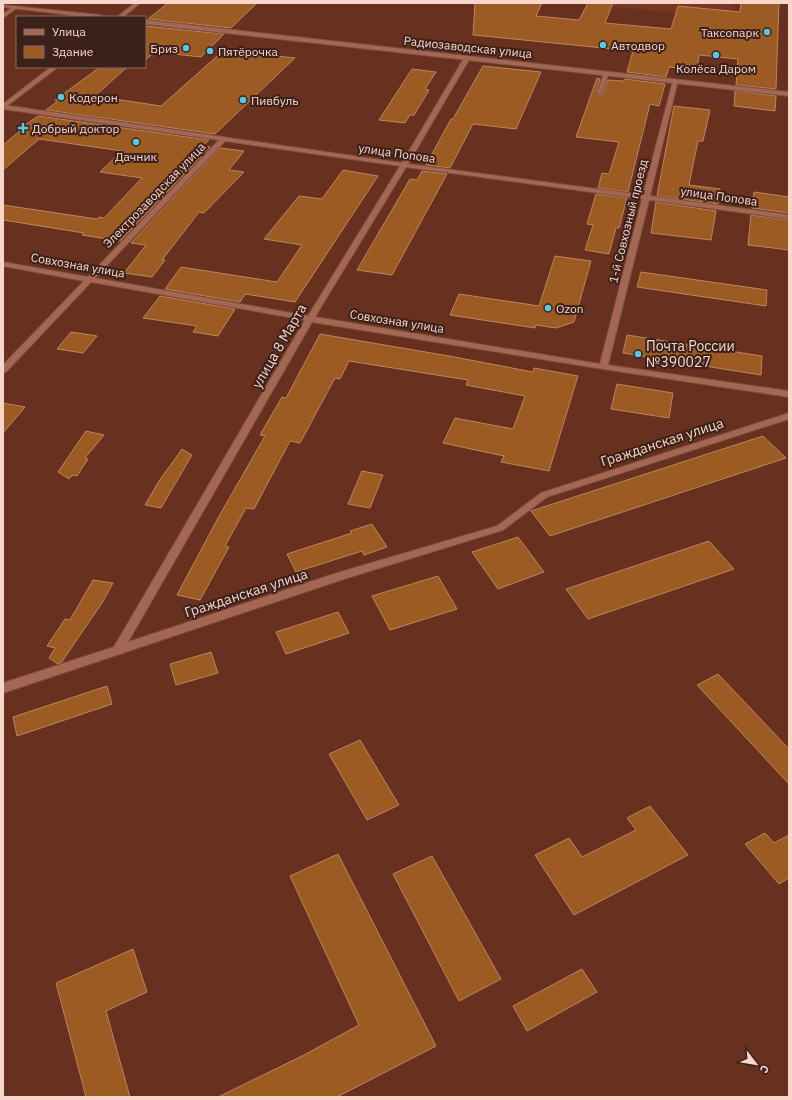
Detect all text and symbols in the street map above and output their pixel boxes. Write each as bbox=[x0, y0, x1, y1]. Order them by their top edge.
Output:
legend bbox=[16, 16, 146, 68]
text: Улица bbox=[52, 24, 86, 39]
place label: Таксопарк bbox=[701, 25, 759, 40]
marker: Таксопарк bbox=[762, 27, 772, 37]
street label: Радиозаводская улица bbox=[403, 33, 534, 61]
place label: Автодвор bbox=[611, 38, 665, 53]
marker: Автодвор bbox=[598, 40, 608, 50]
place label: Бриз bbox=[150, 41, 178, 56]
marker: Бриз bbox=[181, 43, 191, 53]
text: Здание bbox=[52, 44, 94, 59]
place label: Пятёрочка bbox=[218, 44, 278, 59]
marker: Пятёрочка bbox=[205, 46, 215, 56]
marker: Колёса Даром bbox=[711, 50, 721, 60]
place label: Колёса Даром bbox=[676, 61, 756, 76]
place label: Кодерон bbox=[69, 90, 118, 105]
marker: Кодерон bbox=[56, 92, 66, 102]
place label: Пивбуль bbox=[251, 93, 299, 108]
marker: Пивбуль bbox=[238, 95, 248, 105]
place label: Добрый доктор bbox=[32, 121, 119, 136]
marker: Добрый доктор bbox=[17, 122, 29, 134]
marker: Дачник bbox=[131, 137, 141, 147]
street label: Электрозаводская улица bbox=[100, 139, 209, 251]
street label: улица Попова bbox=[357, 140, 437, 166]
place label: Дачник bbox=[115, 149, 157, 164]
street label: 1-й Совхозный проезд bbox=[605, 158, 651, 284]
street label: улица Попова bbox=[679, 183, 759, 209]
street label: Совхозная улица bbox=[30, 249, 127, 281]
street label: улица 8 Марта bbox=[248, 300, 311, 391]
place label: Ozon bbox=[556, 301, 583, 316]
marker: Ozon bbox=[543, 303, 553, 313]
street label: Совхозная улица bbox=[349, 306, 446, 336]
place label: Почта России №390027 bbox=[646, 337, 735, 371]
marker: Почта России №390027 bbox=[633, 349, 643, 359]
street label: Гражданская улица bbox=[598, 413, 726, 470]
street label: Гражданская улица bbox=[182, 564, 310, 621]
north arrow bbox=[736, 1044, 776, 1084]
text: С bbox=[757, 1062, 772, 1076]

